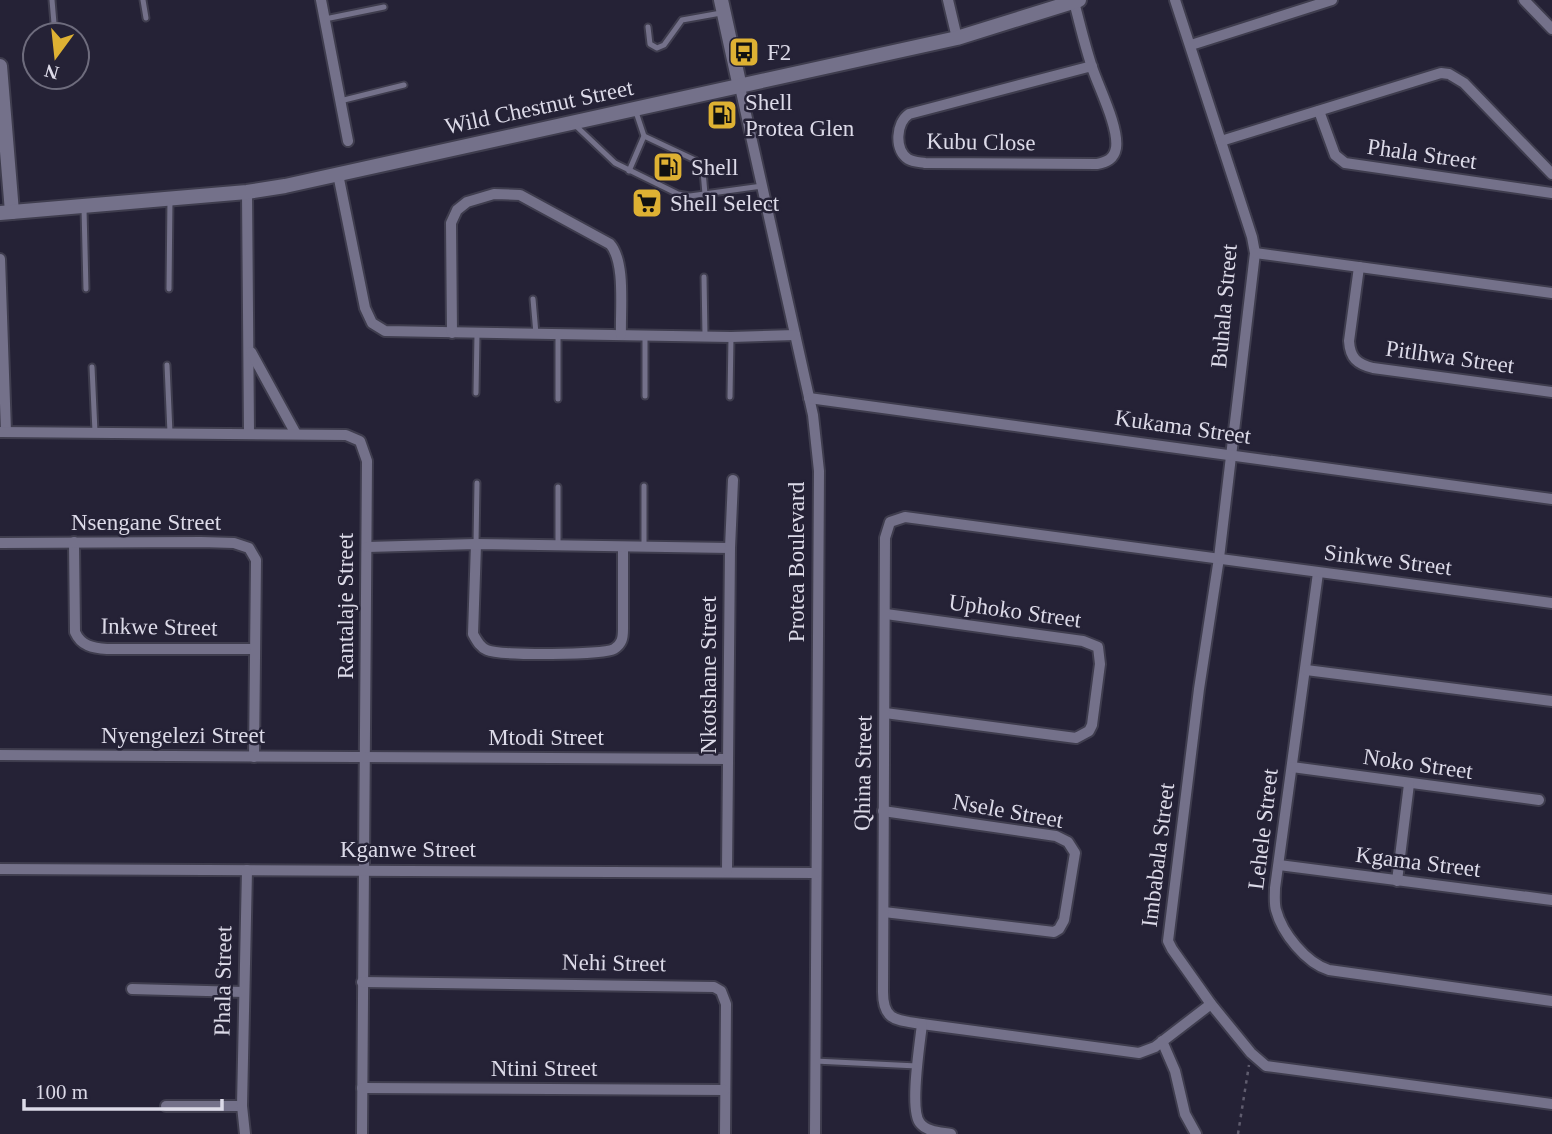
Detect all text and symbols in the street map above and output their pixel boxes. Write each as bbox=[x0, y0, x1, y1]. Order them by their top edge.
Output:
north arrow bbox=[21, 21, 91, 91]
bus stop icon: F2 bbox=[727, 35, 761, 69]
place label: F2 bbox=[767, 40, 791, 65]
text: N bbox=[42, 60, 61, 84]
street label: Wild Chestnut Street bbox=[442, 75, 636, 139]
place label: Shell Protea Glen bbox=[745, 90, 855, 141]
fuel station icon: Shell Protea Glen bbox=[705, 98, 739, 132]
street label: Kubu Close bbox=[926, 129, 1036, 155]
street label: Phala Street bbox=[1366, 134, 1479, 174]
fuel station icon: Shell bbox=[651, 150, 685, 184]
place label: Shell bbox=[691, 155, 738, 180]
supermarket icon: Shell Select bbox=[630, 186, 664, 220]
place label: Shell Select bbox=[670, 191, 780, 216]
street label: Buhala Street bbox=[1206, 242, 1242, 369]
street label: Pitlhwa Street bbox=[1384, 336, 1517, 378]
street label: Kukama Street bbox=[1113, 405, 1253, 449]
street label: Protea Boulevard bbox=[784, 481, 809, 642]
street label: Nsengane Street bbox=[71, 510, 222, 535]
street label: Rantalaje Street bbox=[333, 532, 358, 679]
street label: Sinkwe Street bbox=[1323, 540, 1454, 580]
street label: Uphoko Street bbox=[947, 589, 1083, 633]
street label: Nkotshane Street bbox=[696, 596, 721, 754]
street label: Inkwe Street bbox=[100, 613, 218, 641]
street label: Qhina Street bbox=[849, 714, 877, 831]
street label: Nyengelezi Street bbox=[101, 723, 266, 748]
street label: Mtodi Street bbox=[488, 725, 604, 750]
street label: Noko Street bbox=[1362, 744, 1475, 784]
street label: Lehele Street bbox=[1243, 766, 1283, 891]
street label: Imbabala Street bbox=[1137, 781, 1179, 928]
street label: Nsele Street bbox=[951, 789, 1066, 833]
street label: Kganwe Street bbox=[340, 837, 477, 862]
street label: Kgama Street bbox=[1354, 842, 1483, 882]
street label: Phala Street bbox=[210, 925, 236, 1036]
street label: Nehi Street bbox=[562, 950, 667, 976]
street label: Ntini Street bbox=[491, 1056, 598, 1081]
scale bar bbox=[24, 1068, 222, 1112]
text: 100 m bbox=[35, 1080, 88, 1104]

